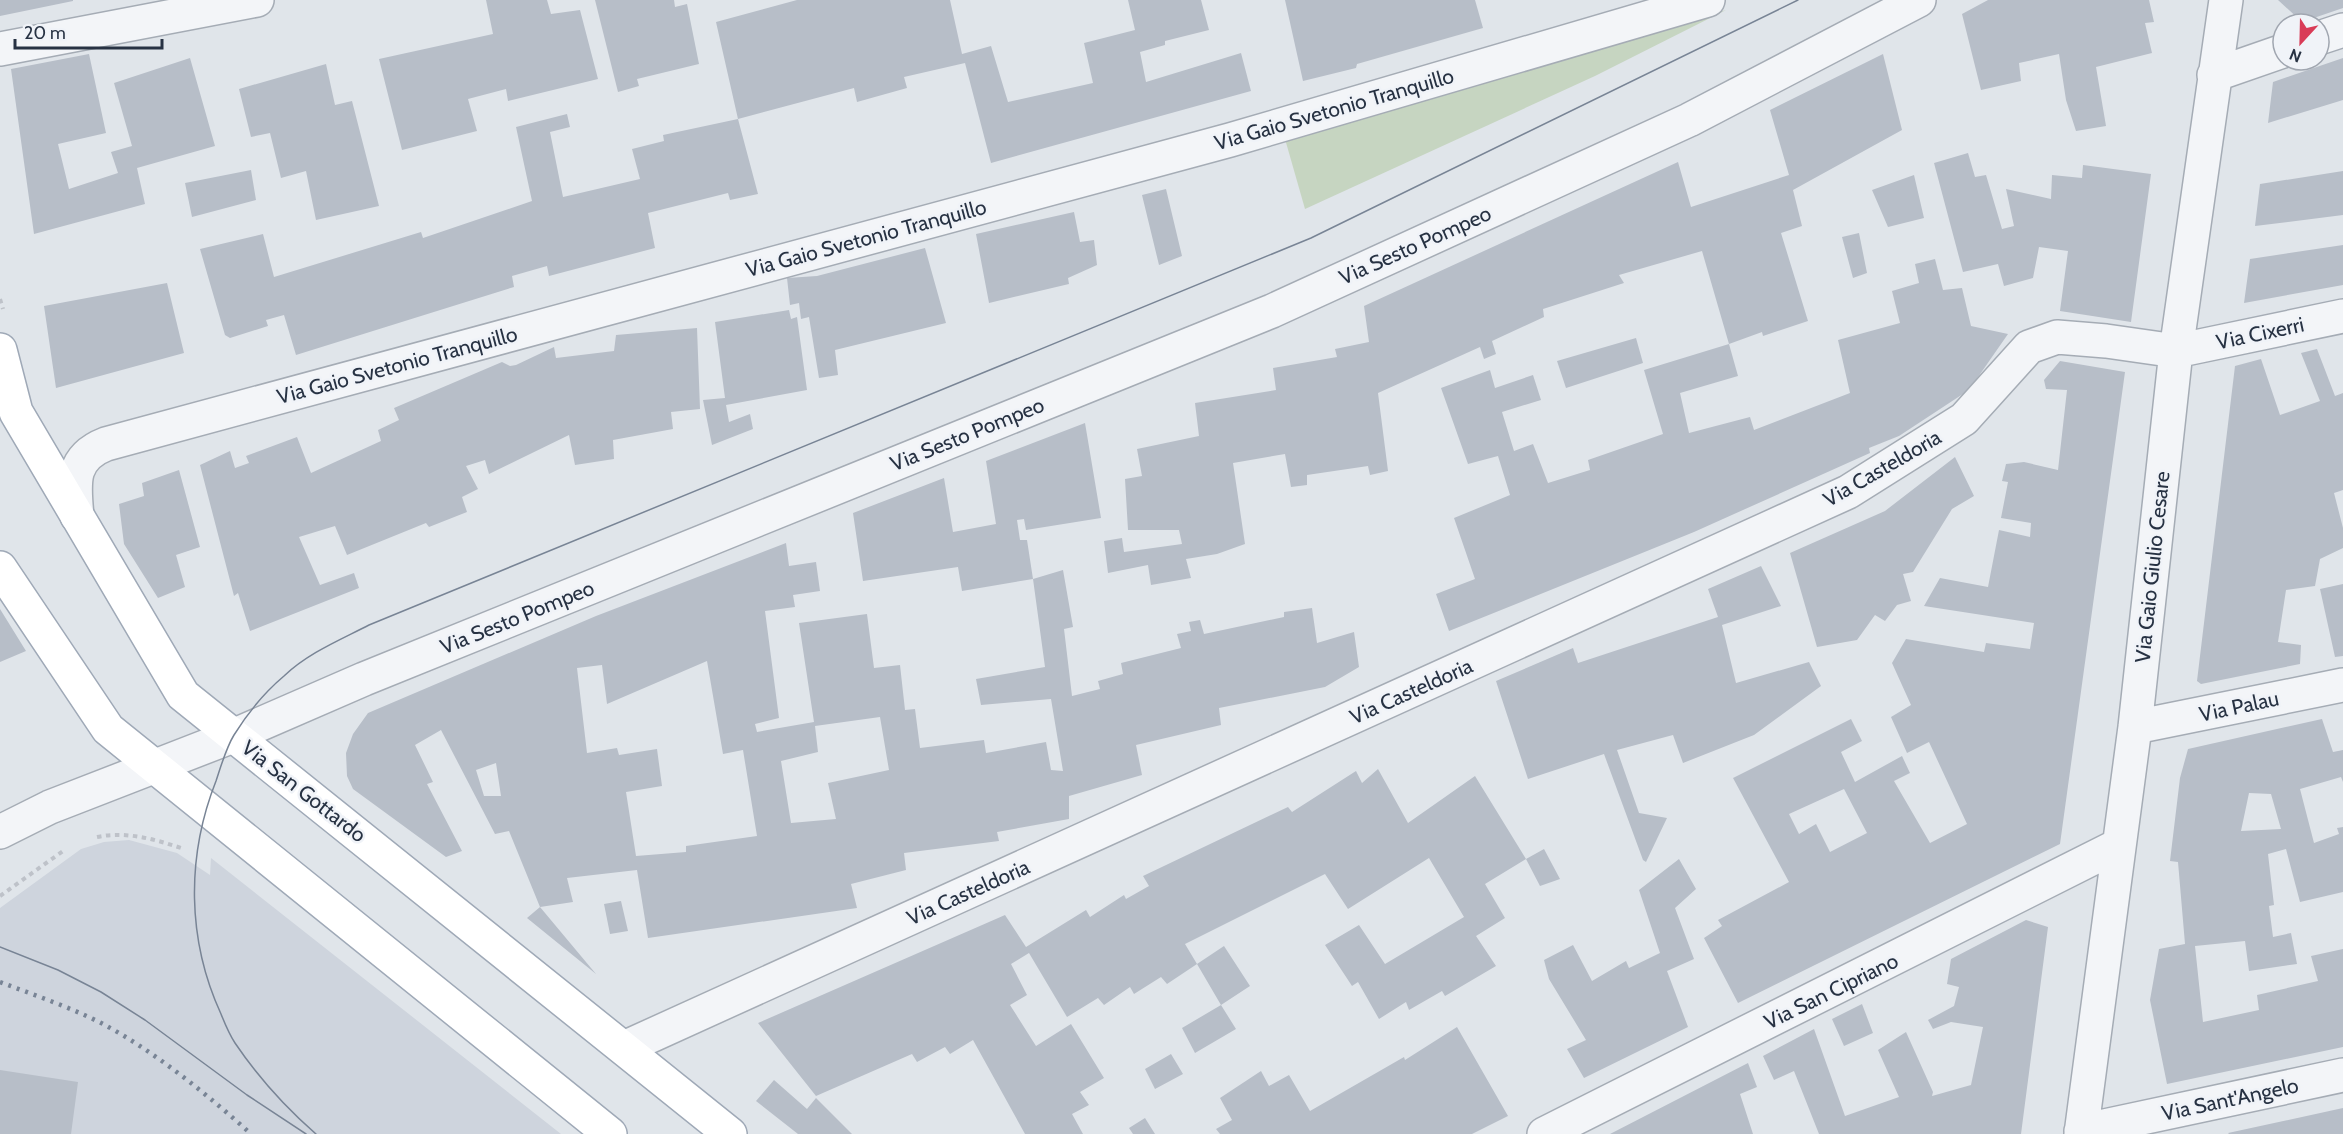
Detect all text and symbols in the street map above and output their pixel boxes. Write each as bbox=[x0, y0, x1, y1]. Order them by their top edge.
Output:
scale bar bbox=[15, 12, 162, 50]
north arrow bbox=[2271, 12, 2331, 72]
text: 20 m bbox=[24, 22, 66, 44]
text: N bbox=[2287, 45, 2304, 66]
street label: Via Gaio Svetonio Tranquillo bbox=[1211, 63, 1457, 155]
street label: Via Gaio Svetonio Tranquillo bbox=[743, 194, 989, 282]
street label: Via Sesto Pompeo bbox=[1335, 200, 1495, 290]
street label: Via Cixerri bbox=[2214, 312, 2306, 354]
street label: Via Gaio Svetonio Tranquillo bbox=[274, 321, 520, 409]
street label: Via Sesto Pompeo bbox=[886, 392, 1048, 476]
street label: Via Casteldoria bbox=[1819, 424, 1945, 512]
street label: Via Gaio Giulio Cesare bbox=[2130, 470, 2175, 664]
street label: Via Sesto Pompeo bbox=[436, 575, 598, 659]
street label: Via Casteldoria bbox=[1346, 653, 1476, 729]
street label: Via Palau bbox=[2197, 685, 2281, 727]
street label: Via San Gottardo bbox=[237, 735, 371, 847]
street label: Via Casteldoria bbox=[903, 854, 1033, 930]
street label: Via San Cipriano bbox=[1760, 948, 1902, 1034]
street label: Via Sant'Angelo bbox=[2159, 1072, 2301, 1126]

